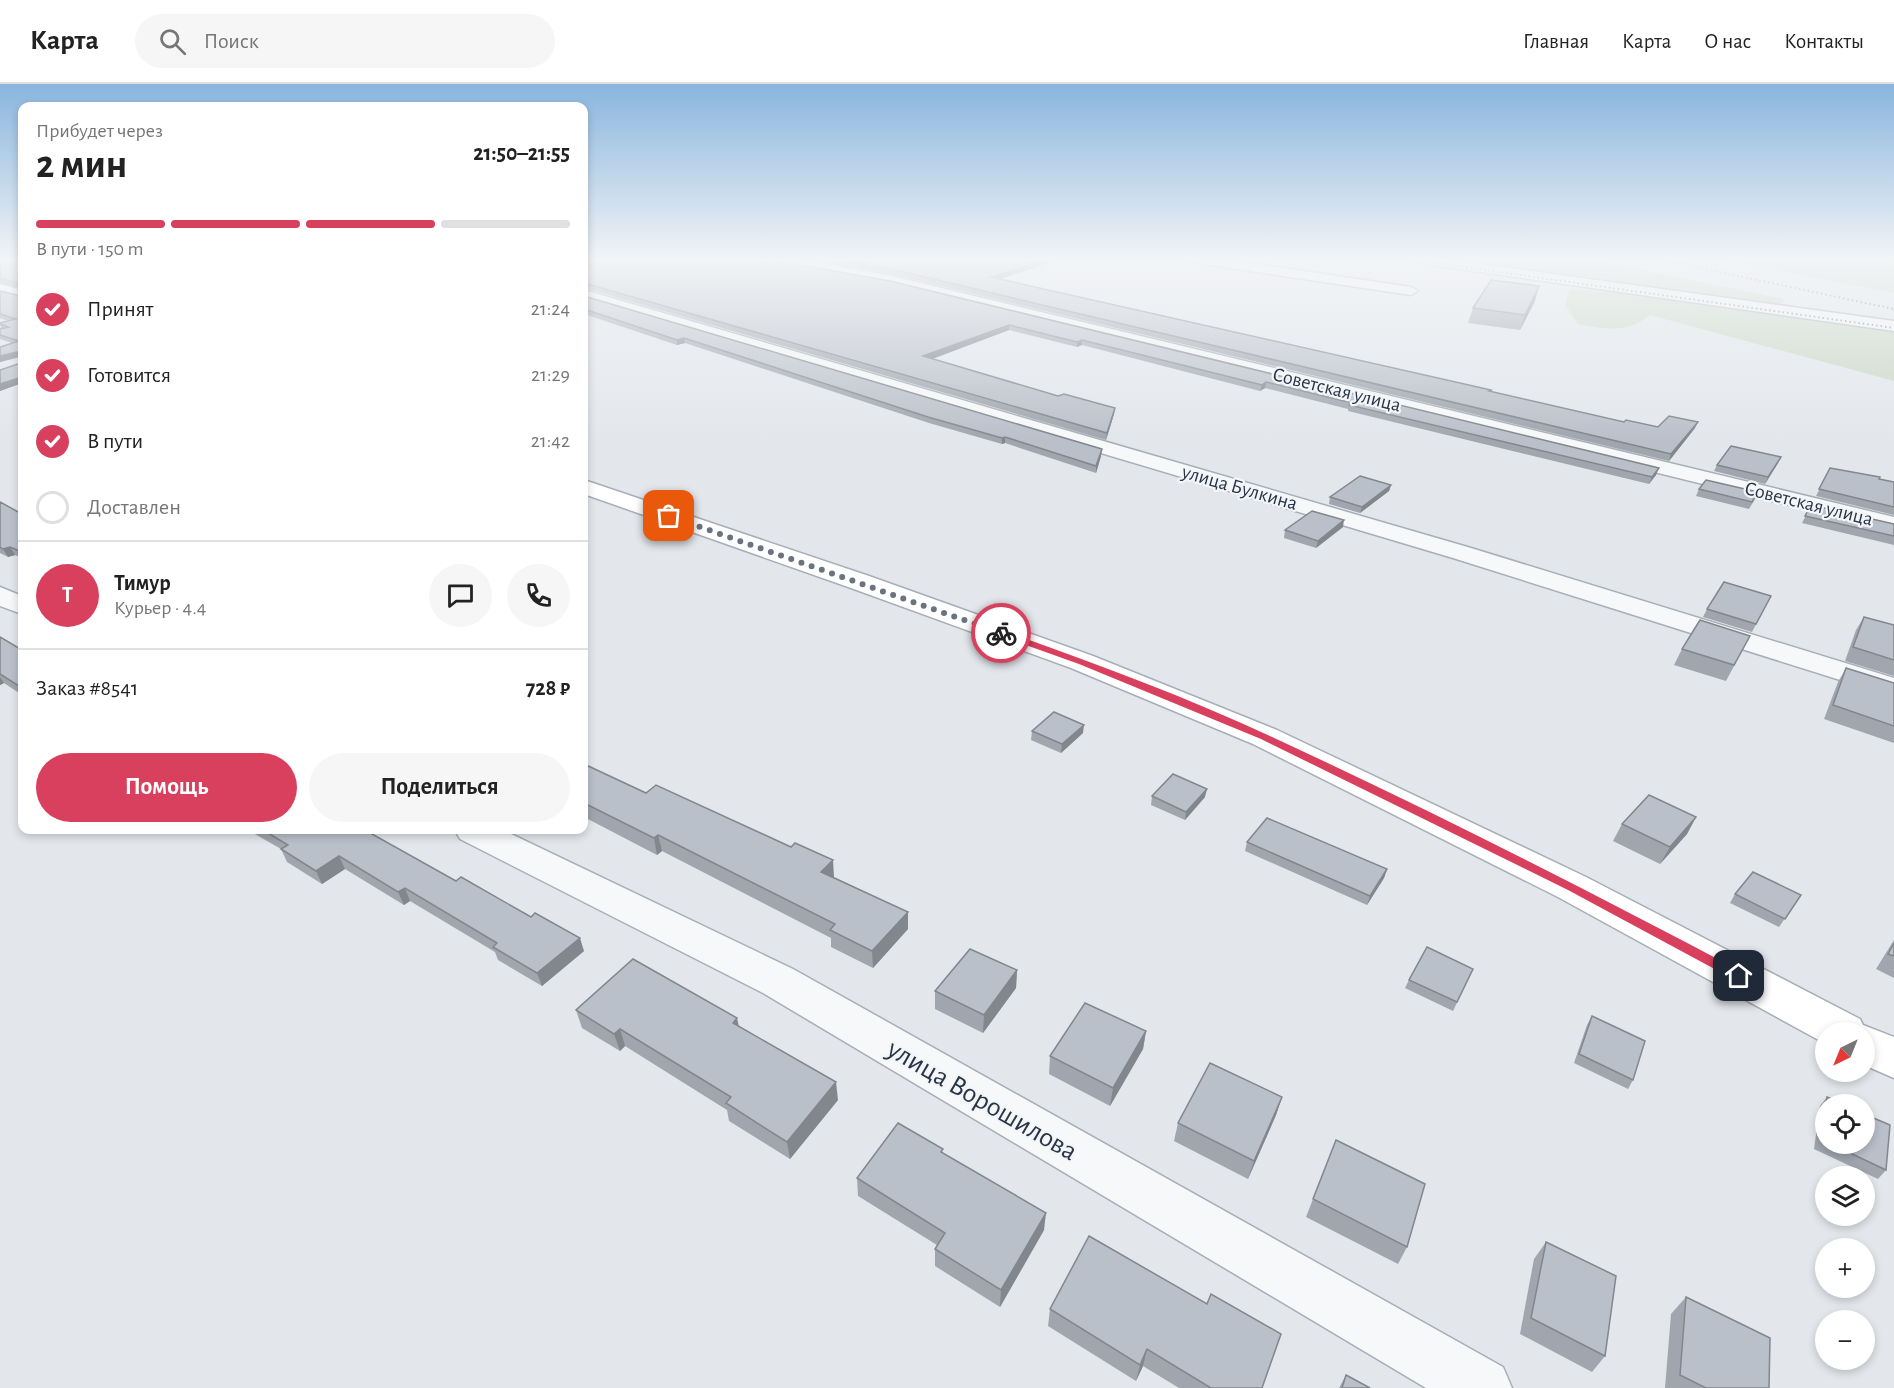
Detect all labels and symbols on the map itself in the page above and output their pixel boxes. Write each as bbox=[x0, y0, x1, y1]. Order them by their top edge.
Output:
street label: Советская улица bbox=[1270, 364, 1403, 416]
street label: улица Булкина bbox=[1179, 462, 1300, 514]
street label: Советская улица bbox=[1742, 478, 1875, 530]
pin bbox=[643, 490, 694, 541]
courier bbox=[971, 603, 1031, 663]
pin bbox=[1713, 950, 1764, 1001]
north arrow bbox=[1815, 1022, 1875, 1082]
street label: улица Ворошилова bbox=[881, 1034, 1082, 1167]

